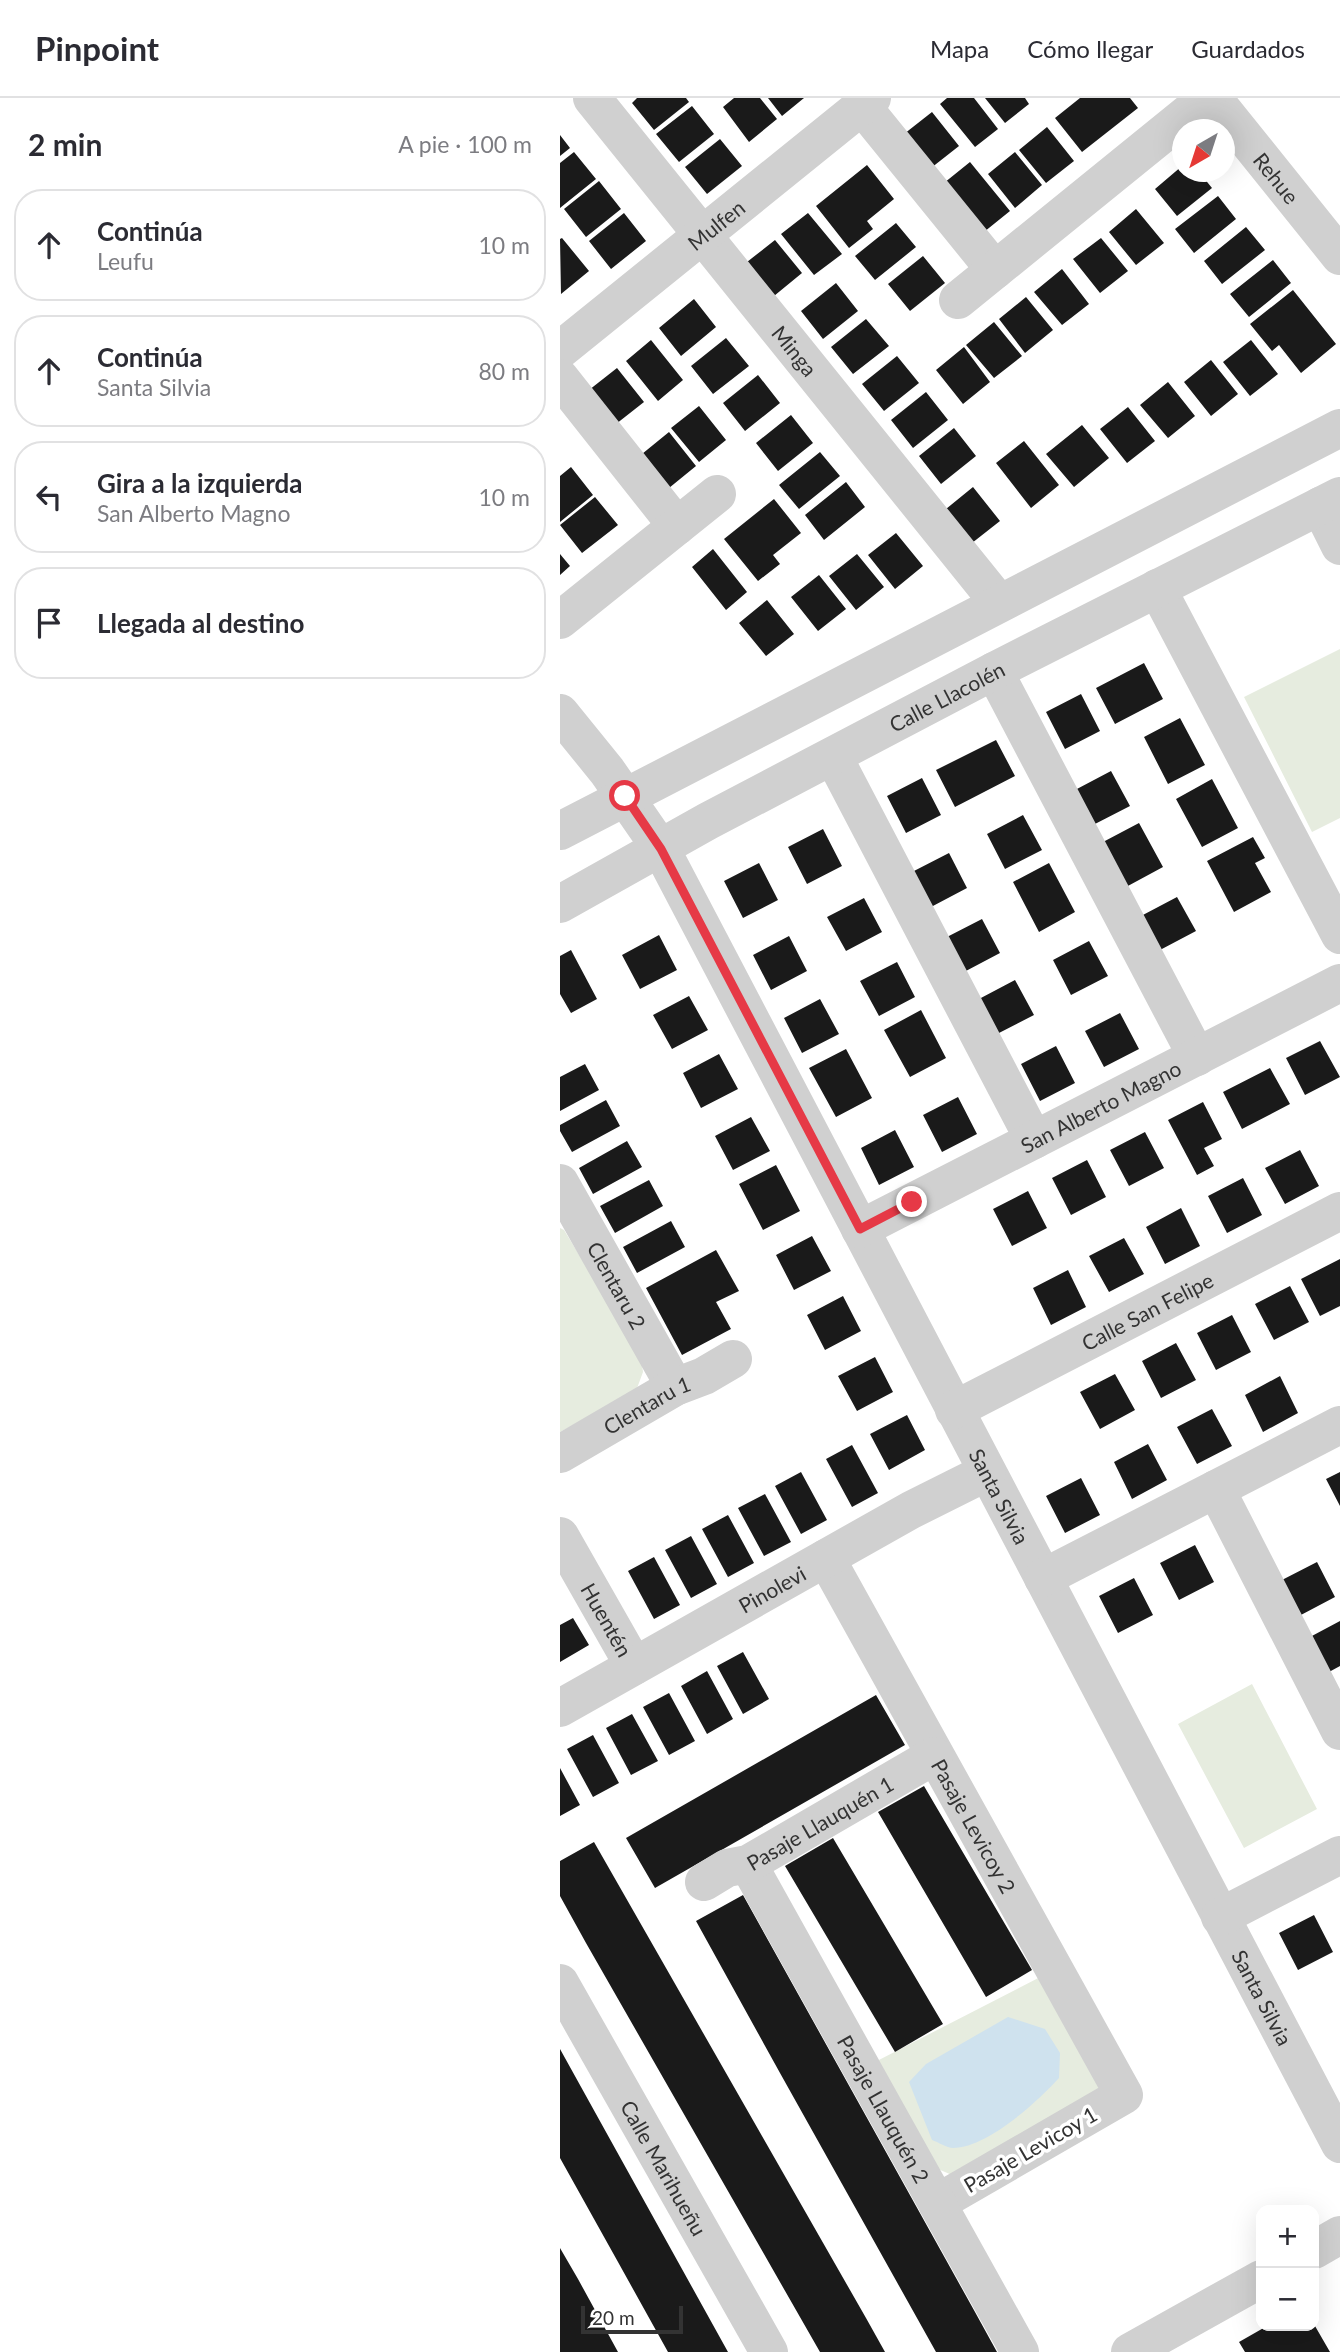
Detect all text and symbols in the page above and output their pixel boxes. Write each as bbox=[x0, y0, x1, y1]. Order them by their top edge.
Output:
text: Pinpoint bbox=[35, 28, 159, 68]
text: Mapa bbox=[930, 34, 989, 63]
text: Cómo llegar bbox=[1027, 34, 1153, 63]
text: Guardados bbox=[1191, 34, 1305, 63]
north arrow bbox=[1172, 119, 1235, 182]
text: 2 min bbox=[28, 126, 102, 162]
text: A pie · 100 m bbox=[398, 130, 532, 158]
street label: Rehue bbox=[1249, 147, 1305, 208]
street label: Mulfen bbox=[682, 194, 749, 255]
text: Continúa bbox=[97, 215, 203, 247]
icon: ahead bbox=[30, 226, 68, 264]
text: 10 m bbox=[479, 231, 530, 259]
text: Leufu bbox=[97, 247, 154, 275]
street label: Minga bbox=[768, 320, 823, 380]
text: Continúa bbox=[97, 341, 203, 373]
icon: ahead bbox=[30, 352, 68, 390]
text: 80 m bbox=[479, 357, 530, 385]
text: Santa Silvia bbox=[97, 373, 211, 401]
text: Gira a la izquierda bbox=[97, 467, 303, 499]
icon: left bbox=[30, 478, 68, 516]
text: 10 m bbox=[479, 483, 530, 511]
text: San Alberto Magno bbox=[97, 499, 290, 527]
icon: arrive bbox=[30, 604, 68, 642]
text: Llegada al destino bbox=[97, 607, 304, 639]
street label: Calle Llacolén bbox=[885, 655, 1008, 736]
route start bbox=[609, 780, 640, 811]
street label: San Alberto Magno bbox=[1016, 1054, 1185, 1157]
route end bbox=[896, 1186, 927, 1217]
street label: Clentaru 2 bbox=[583, 1237, 652, 1333]
street label: Calle San Felipe bbox=[1077, 1266, 1217, 1355]
street label: Clentaru 1 bbox=[598, 1370, 694, 1439]
street label: Santa Silvia bbox=[965, 1444, 1035, 1548]
street label: Pinolevi bbox=[734, 1560, 810, 1617]
street label: Huentén bbox=[577, 1578, 638, 1661]
street label: Pasaje Levicoy 2 bbox=[927, 1754, 1022, 1897]
street label: Pasaje Llauquén 1 bbox=[742, 1770, 897, 1875]
street label: Santa Silvia bbox=[1228, 1945, 1298, 2049]
street label: Pasaje Llauquén 2 bbox=[833, 2030, 936, 2187]
street label: Calle Marihueñu bbox=[616, 2096, 713, 2239]
street label: Pasaje Levicoy 1 bbox=[959, 2101, 1101, 2197]
map controls bbox=[1256, 2205, 1319, 2331]
button: + bbox=[1256, 2205, 1319, 2268]
button: − bbox=[1256, 2268, 1319, 2331]
scale bar bbox=[581, 2303, 682, 2335]
text: 20 m bbox=[592, 2306, 635, 2329]

